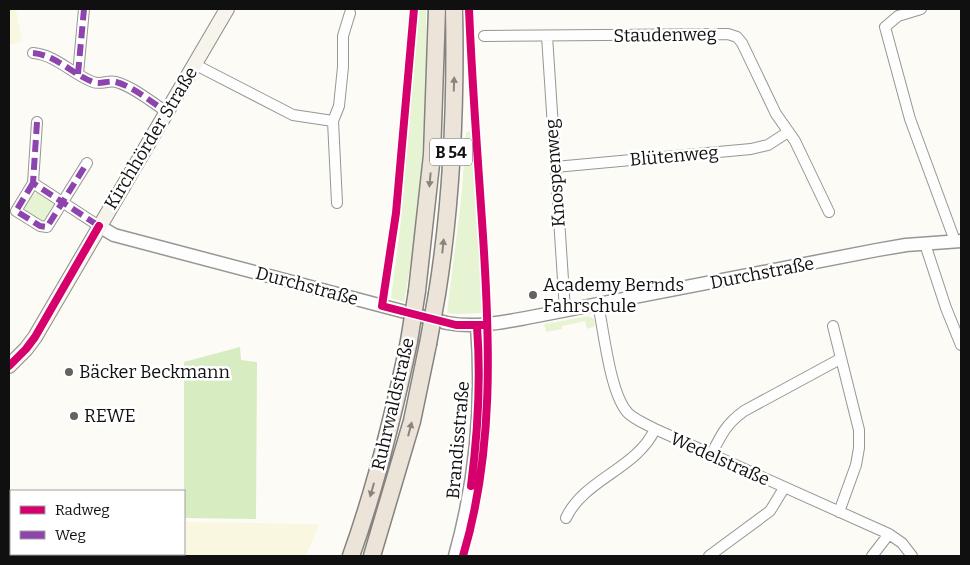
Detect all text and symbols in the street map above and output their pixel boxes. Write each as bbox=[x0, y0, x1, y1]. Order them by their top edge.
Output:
street label: Staudenweg bbox=[613, 23, 717, 47]
street label: Kirchhörder Straße bbox=[100, 63, 202, 213]
one-way arrow bbox=[451, 76, 459, 92]
street label: Knospenweg bbox=[540, 118, 570, 228]
road number: B 54 bbox=[430, 138, 472, 166]
street label: Blütenweg bbox=[629, 141, 719, 171]
one-way arrow bbox=[426, 172, 434, 188]
one-way arrow bbox=[439, 238, 447, 254]
street label: Durchstraße bbox=[708, 252, 816, 294]
street label: Durchstraße bbox=[253, 262, 361, 310]
place label: Academy Bernds Fahrschule bbox=[543, 274, 684, 317]
marker: Academy Bernds Fahrschule bbox=[527, 289, 539, 301]
street label: Ruhrwaldstraße bbox=[367, 336, 419, 472]
place label: Bäcker Beckmann bbox=[79, 361, 230, 383]
marker: Bäcker Beckmann bbox=[63, 366, 75, 378]
street label: Brandisstraße bbox=[442, 380, 474, 500]
place label: REWE bbox=[84, 405, 136, 427]
marker: REWE bbox=[68, 410, 80, 422]
one-way arrow bbox=[406, 421, 414, 436]
street label: Wedelstraße bbox=[667, 427, 773, 491]
one-way arrow bbox=[367, 482, 375, 497]
legend bbox=[10, 490, 185, 555]
text: Radweg bbox=[55, 501, 110, 519]
text: Weg bbox=[55, 526, 86, 544]

